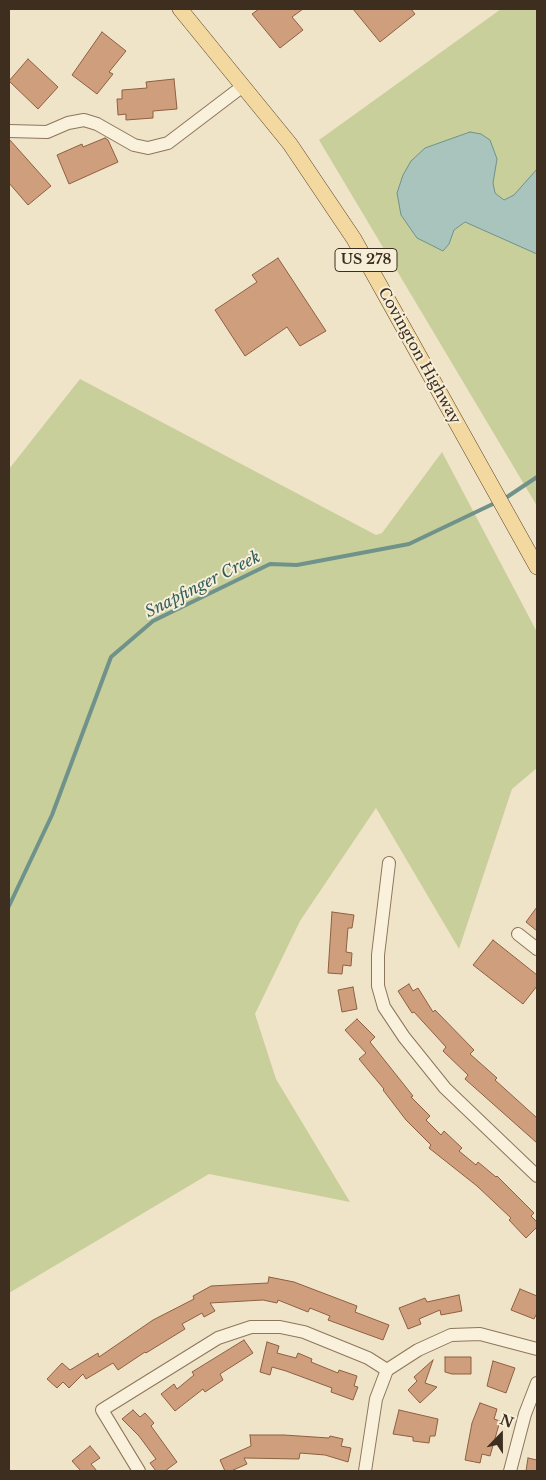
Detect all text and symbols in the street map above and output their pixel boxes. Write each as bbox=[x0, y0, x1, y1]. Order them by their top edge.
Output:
road number: US 278 bbox=[335, 248, 397, 272]
street label: Covington Highway bbox=[374, 285, 464, 427]
water label: Snapfinger Creek bbox=[142, 548, 264, 622]
north arrow bbox=[476, 1410, 526, 1460]
text: N bbox=[497, 1410, 516, 1432]

